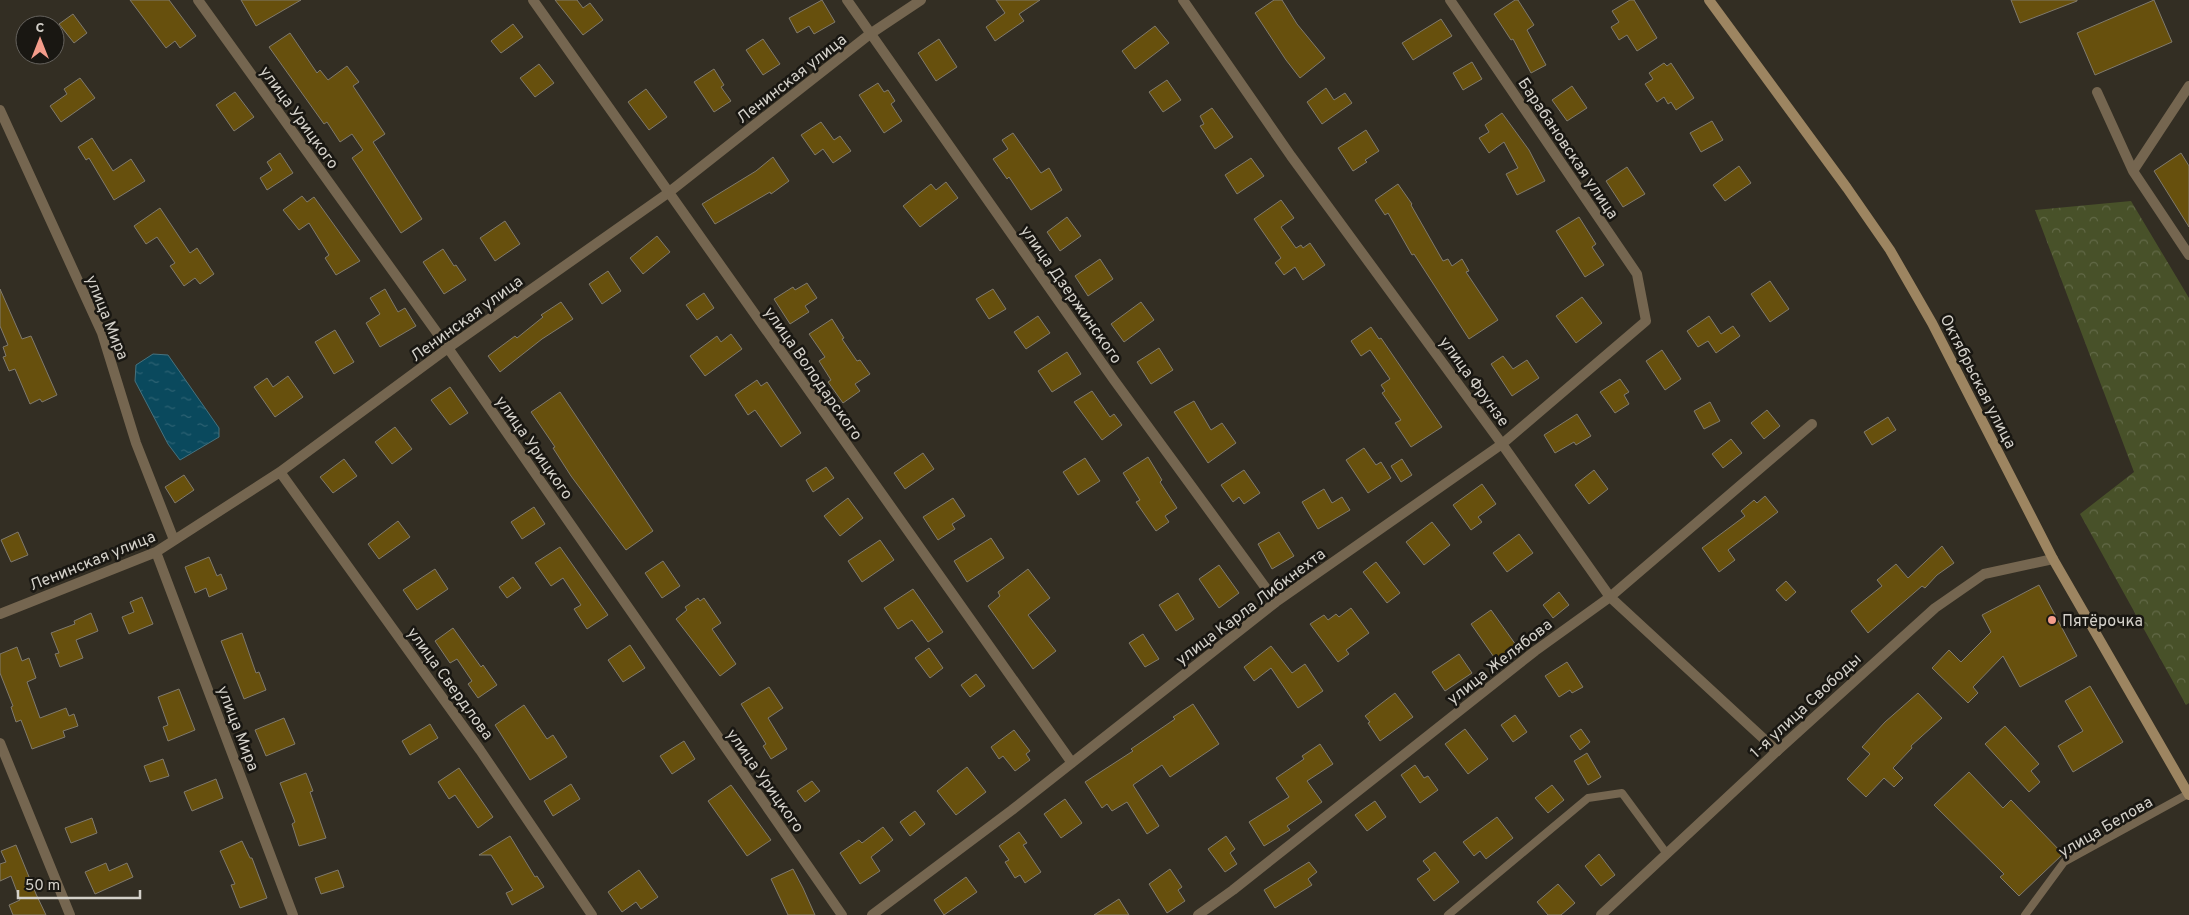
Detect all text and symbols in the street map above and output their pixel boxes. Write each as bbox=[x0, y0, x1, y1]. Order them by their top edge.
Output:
north arrow bbox=[15, 15, 65, 65]
text: С bbox=[36, 20, 45, 37]
street label: Ленинская улица bbox=[733, 30, 851, 129]
street label: улица Урицкого bbox=[254, 63, 342, 174]
street label: Барабановская улица bbox=[1513, 75, 1622, 224]
street label: улица Дзержинского bbox=[1015, 222, 1126, 368]
street label: улица Мира bbox=[80, 272, 132, 363]
street label: Ленинская улица bbox=[407, 272, 527, 367]
street label: улица Володарского bbox=[759, 303, 866, 445]
street label: Октябрьская улица bbox=[1935, 311, 2020, 452]
street label: улица Фрунзе bbox=[1434, 333, 1513, 431]
street label: улица Урицкого bbox=[490, 392, 577, 504]
street label: Ленинская улица bbox=[27, 527, 159, 596]
street label: улица Карла Либкнехта bbox=[1172, 545, 1330, 671]
place label: Пятёрочка bbox=[2062, 612, 2143, 632]
marker: Пятёрочка bbox=[2046, 614, 2058, 626]
street label: улица Желябова bbox=[1444, 615, 1557, 710]
street label: улица Свердлова bbox=[402, 624, 497, 744]
street label: 1-я улица Свободы bbox=[1747, 650, 1866, 763]
street label: улица Мира bbox=[212, 683, 263, 774]
street label: улица Урицкого bbox=[721, 725, 808, 837]
street label: улица Белова bbox=[2055, 793, 2157, 863]
scale bar bbox=[18, 868, 140, 900]
text: 50 m bbox=[25, 877, 60, 896]

